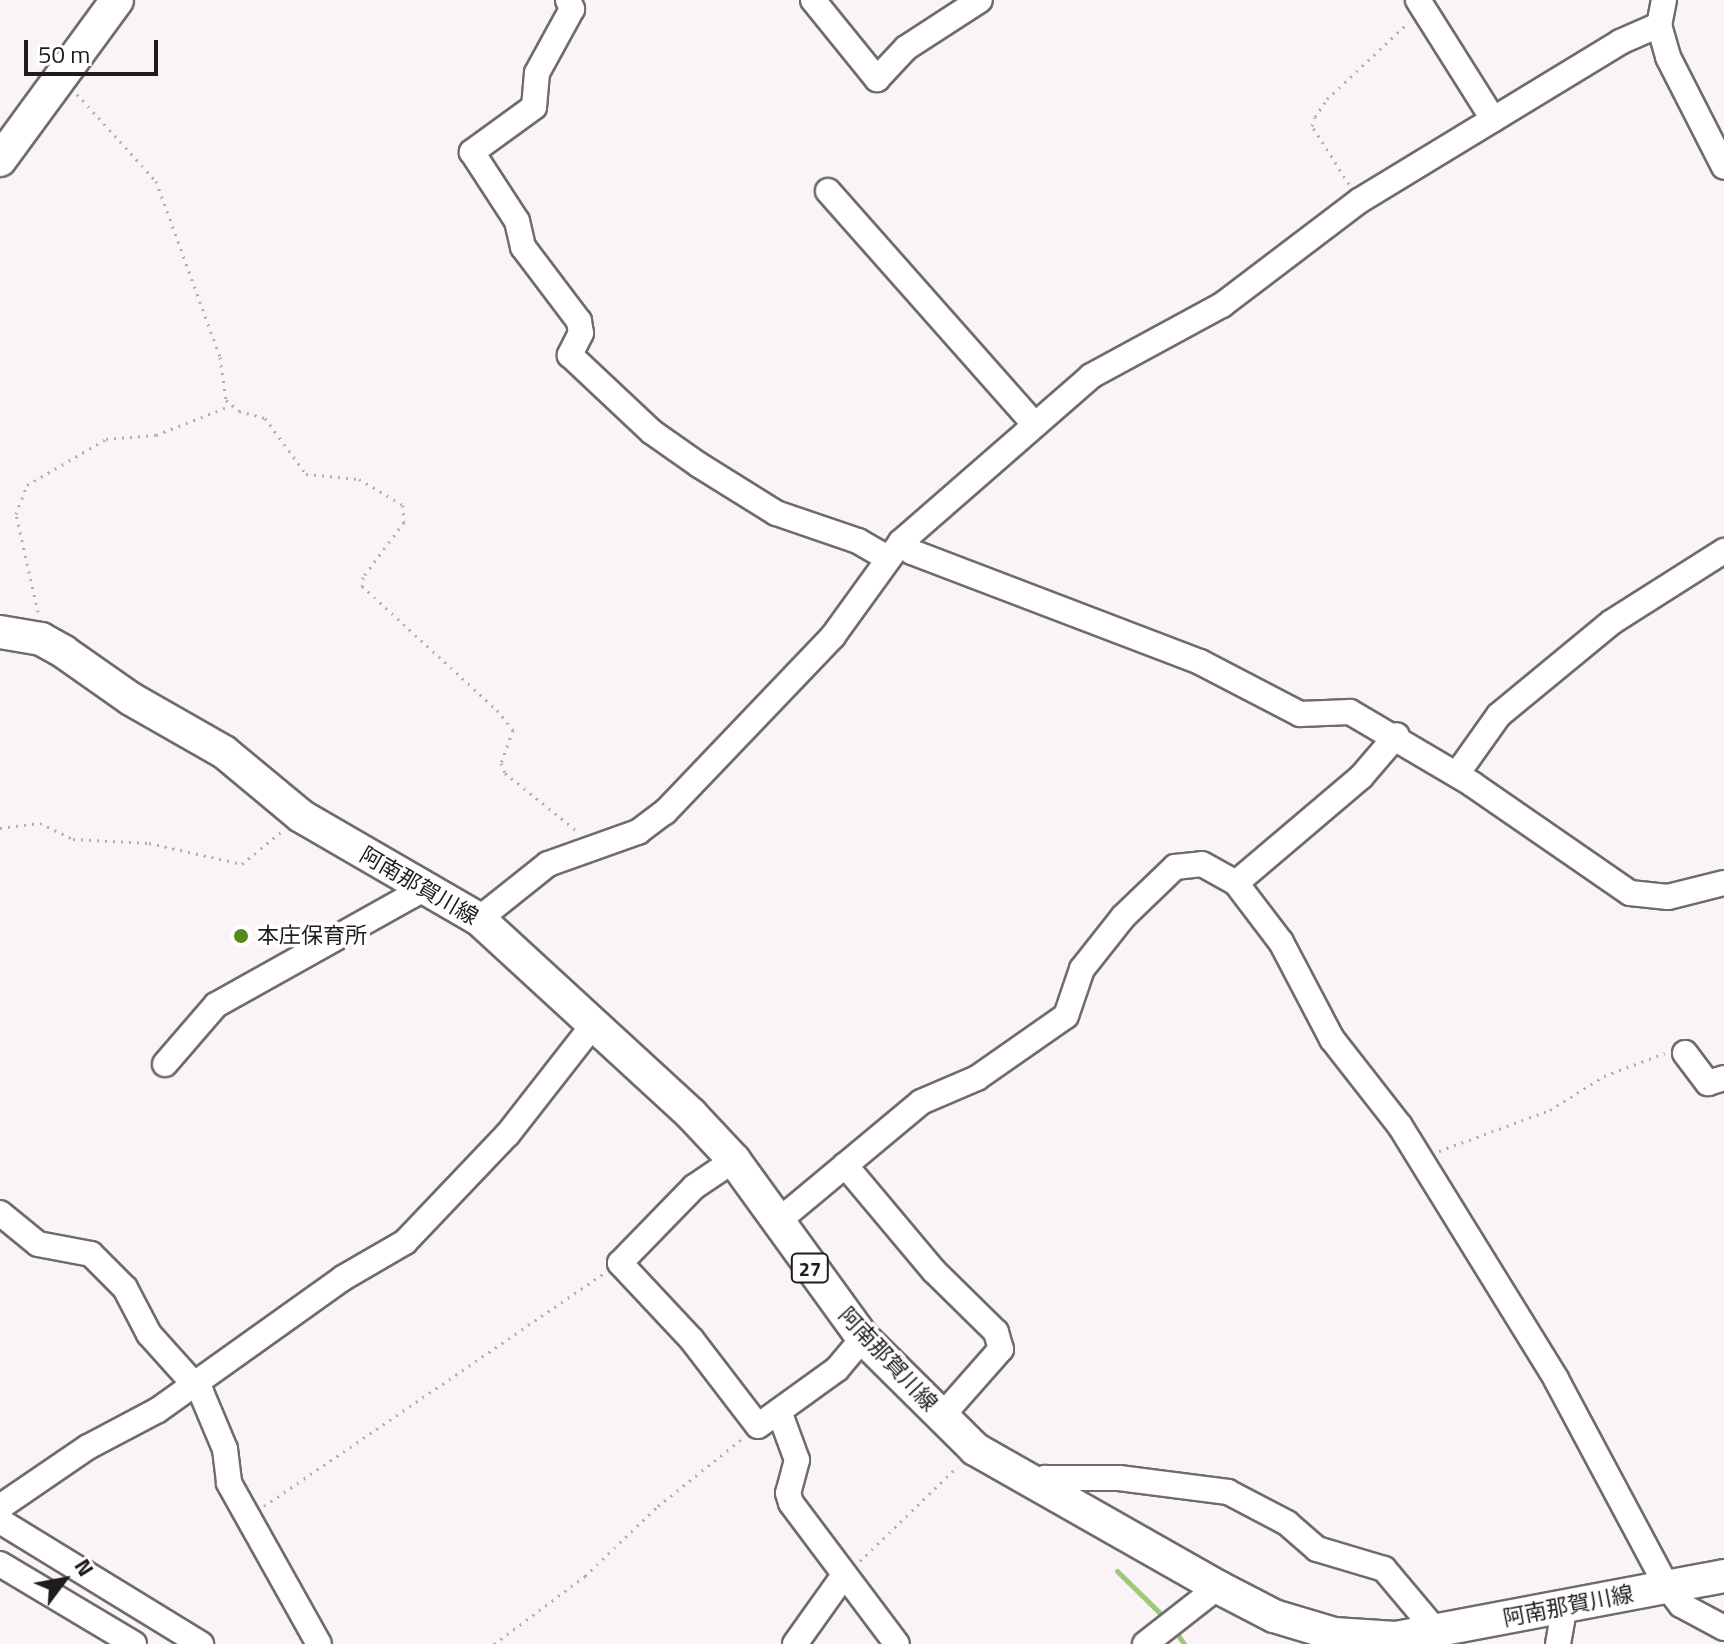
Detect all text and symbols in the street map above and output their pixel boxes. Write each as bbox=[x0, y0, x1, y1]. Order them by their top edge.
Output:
scale bar bbox=[28, 24, 162, 74]
text: 50 m bbox=[38, 36, 90, 72]
street label: 阿南那賀川線 bbox=[355, 842, 483, 930]
place label: 本庄保育所 bbox=[257, 923, 367, 949]
marker: 本庄保育所 bbox=[232, 927, 250, 945]
road number: 27 bbox=[790, 1252, 830, 1284]
street label: 阿南那賀川線 bbox=[833, 1302, 943, 1416]
north arrow bbox=[24, 1540, 104, 1620]
text: N bbox=[66, 1552, 103, 1583]
street label: 阿南那賀川線 bbox=[1501, 1580, 1635, 1632]

